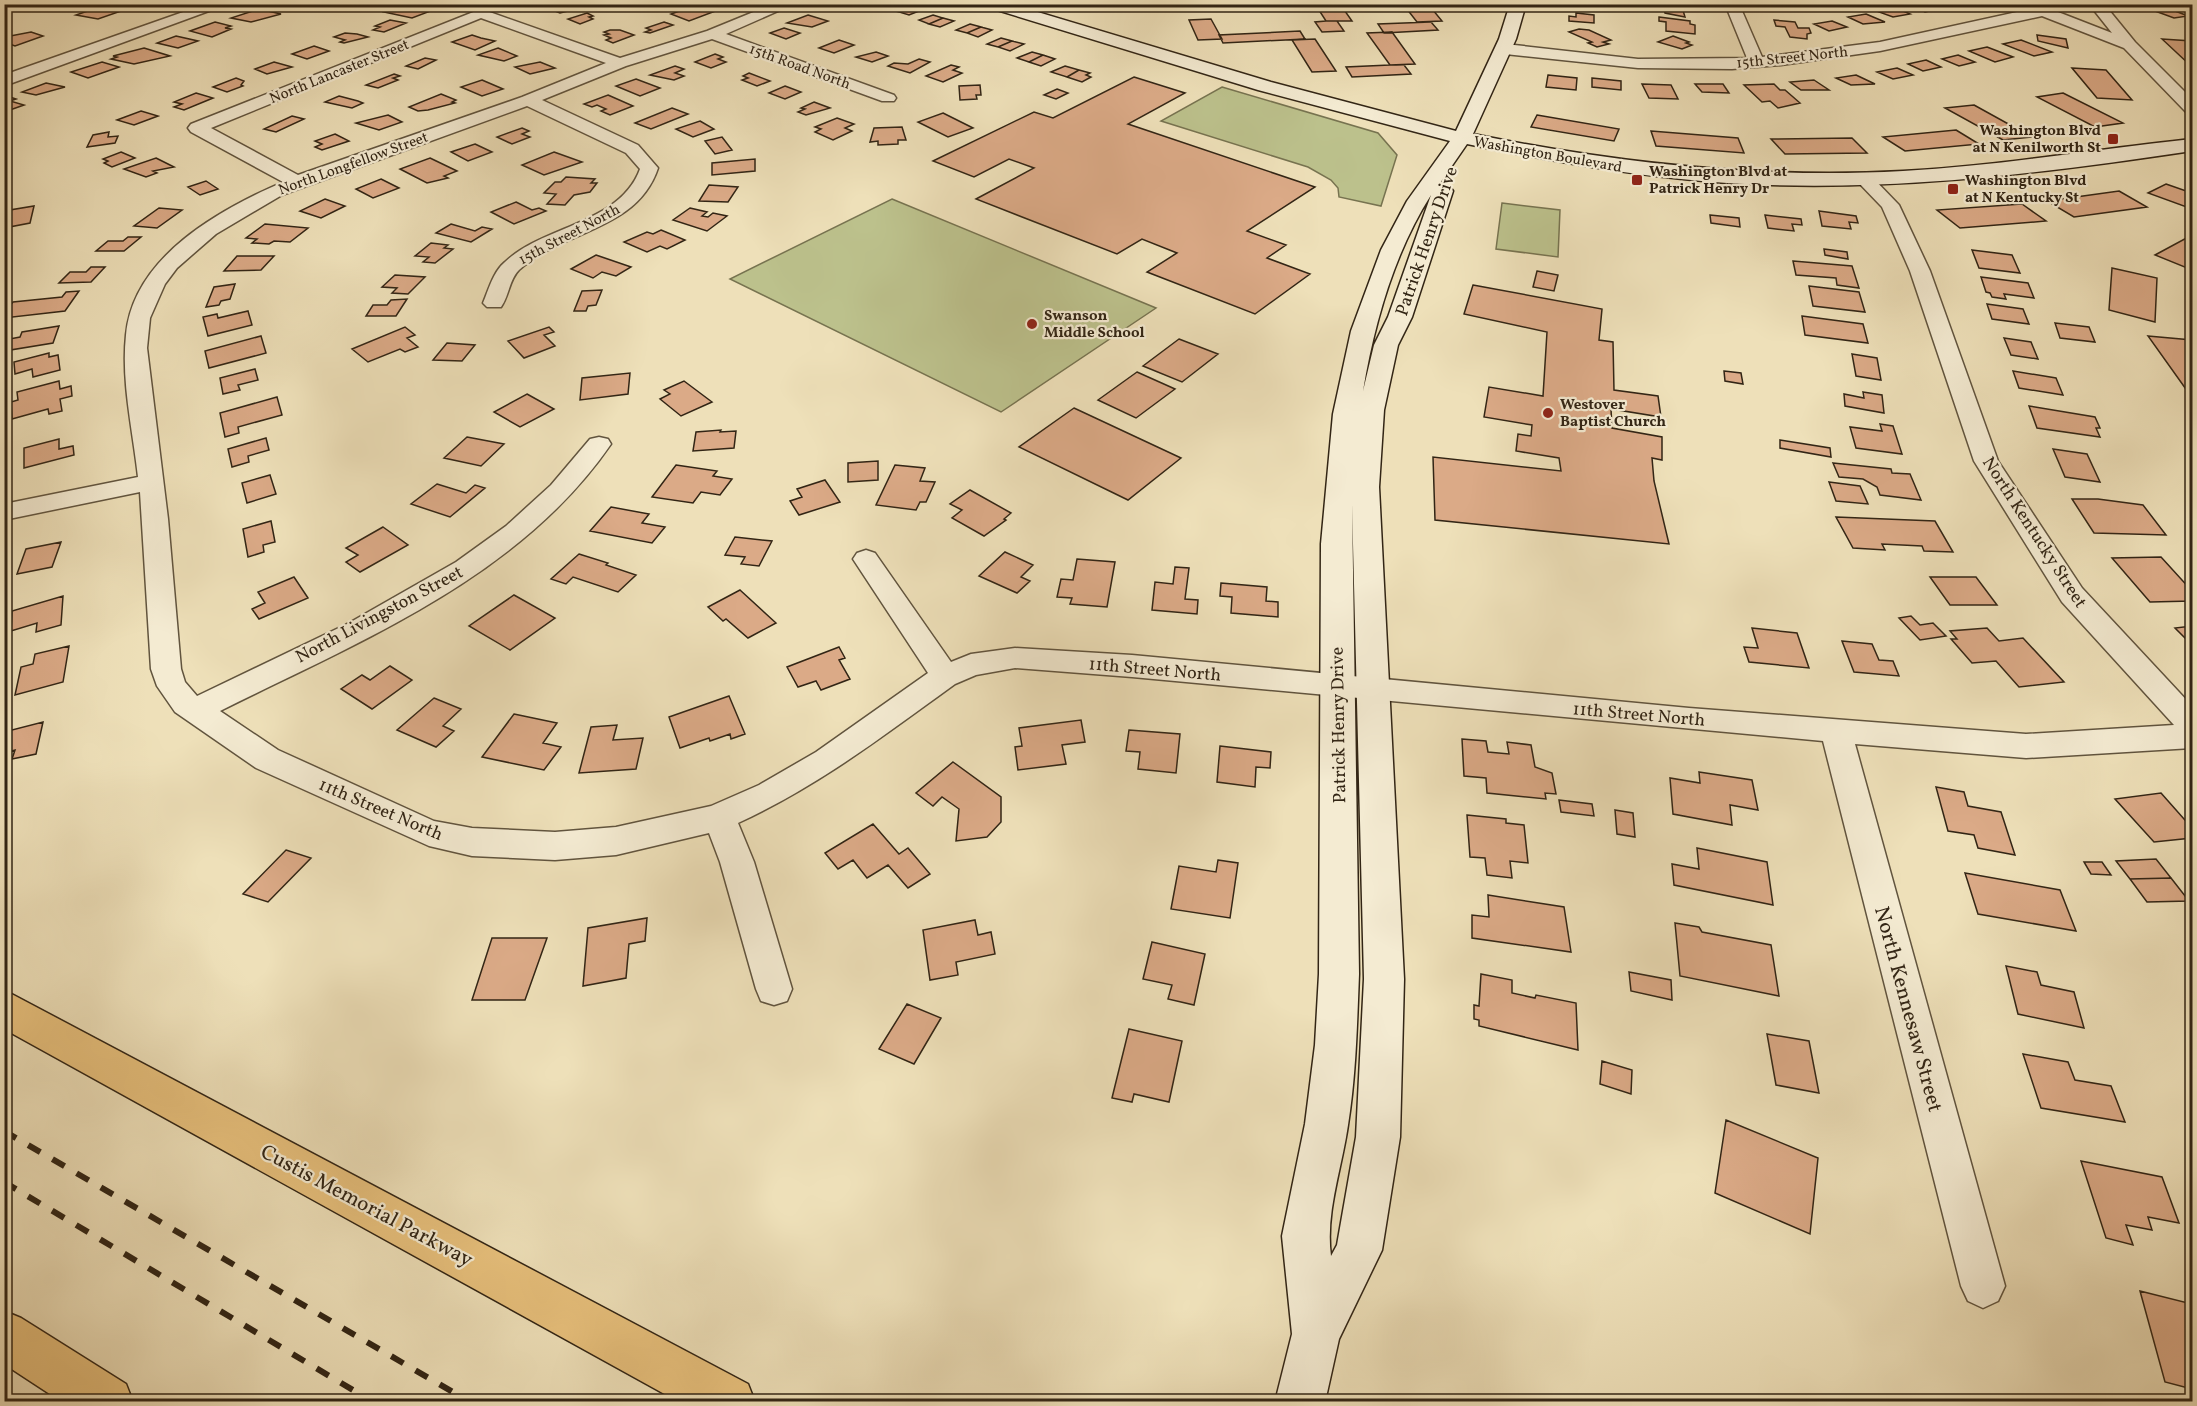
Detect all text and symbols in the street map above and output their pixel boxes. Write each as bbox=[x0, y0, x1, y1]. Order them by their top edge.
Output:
street label: North Lancaster Street bbox=[267, 35, 413, 110]
street label: 15th Road North bbox=[746, 39, 853, 96]
street label: 15th Street North bbox=[1735, 42, 1849, 75]
place label: Washington Blvd at N Kenilworth St bbox=[1973, 121, 2101, 159]
street label: North Longfellow Street bbox=[276, 128, 431, 201]
street label: Washington Boulevard bbox=[1472, 132, 1624, 179]
marker: Washington Blvd at N Kenilworth St bbox=[2106, 132, 2120, 146]
place label: Washington Blvd at Patrick Henry Dr bbox=[1649, 162, 1787, 200]
street label: Patrick Henry Drive bbox=[1390, 163, 1465, 320]
place label: Washington Blvd at N Kentucky St bbox=[1965, 171, 2086, 209]
marker: Washington Blvd at Patrick Henry Dr bbox=[1630, 173, 1644, 187]
marker: Washington Blvd at N Kentucky St bbox=[1946, 182, 1960, 196]
street label: 15th Street North bbox=[515, 200, 624, 271]
place label: Swanson Middle School bbox=[1044, 306, 1145, 344]
marker: Swanson Middle School bbox=[1025, 317, 1039, 331]
place label: Westover Baptist Church bbox=[1560, 395, 1666, 433]
marker: Westover Baptist Church bbox=[1541, 406, 1555, 420]
street label: North Kentucky Street bbox=[1975, 452, 2092, 613]
street label: North Livingston Street bbox=[292, 561, 468, 670]
street label: Patrick Henry Drive bbox=[1326, 646, 1353, 803]
street label: 11th Street North bbox=[1088, 652, 1222, 689]
street label: 11th Street North bbox=[1572, 697, 1706, 734]
street label: 11th Street North bbox=[314, 773, 447, 848]
street label: North Kennesaw Street bbox=[1866, 903, 1949, 1115]
street label: Custis Memorial Parkway bbox=[255, 1138, 478, 1275]

